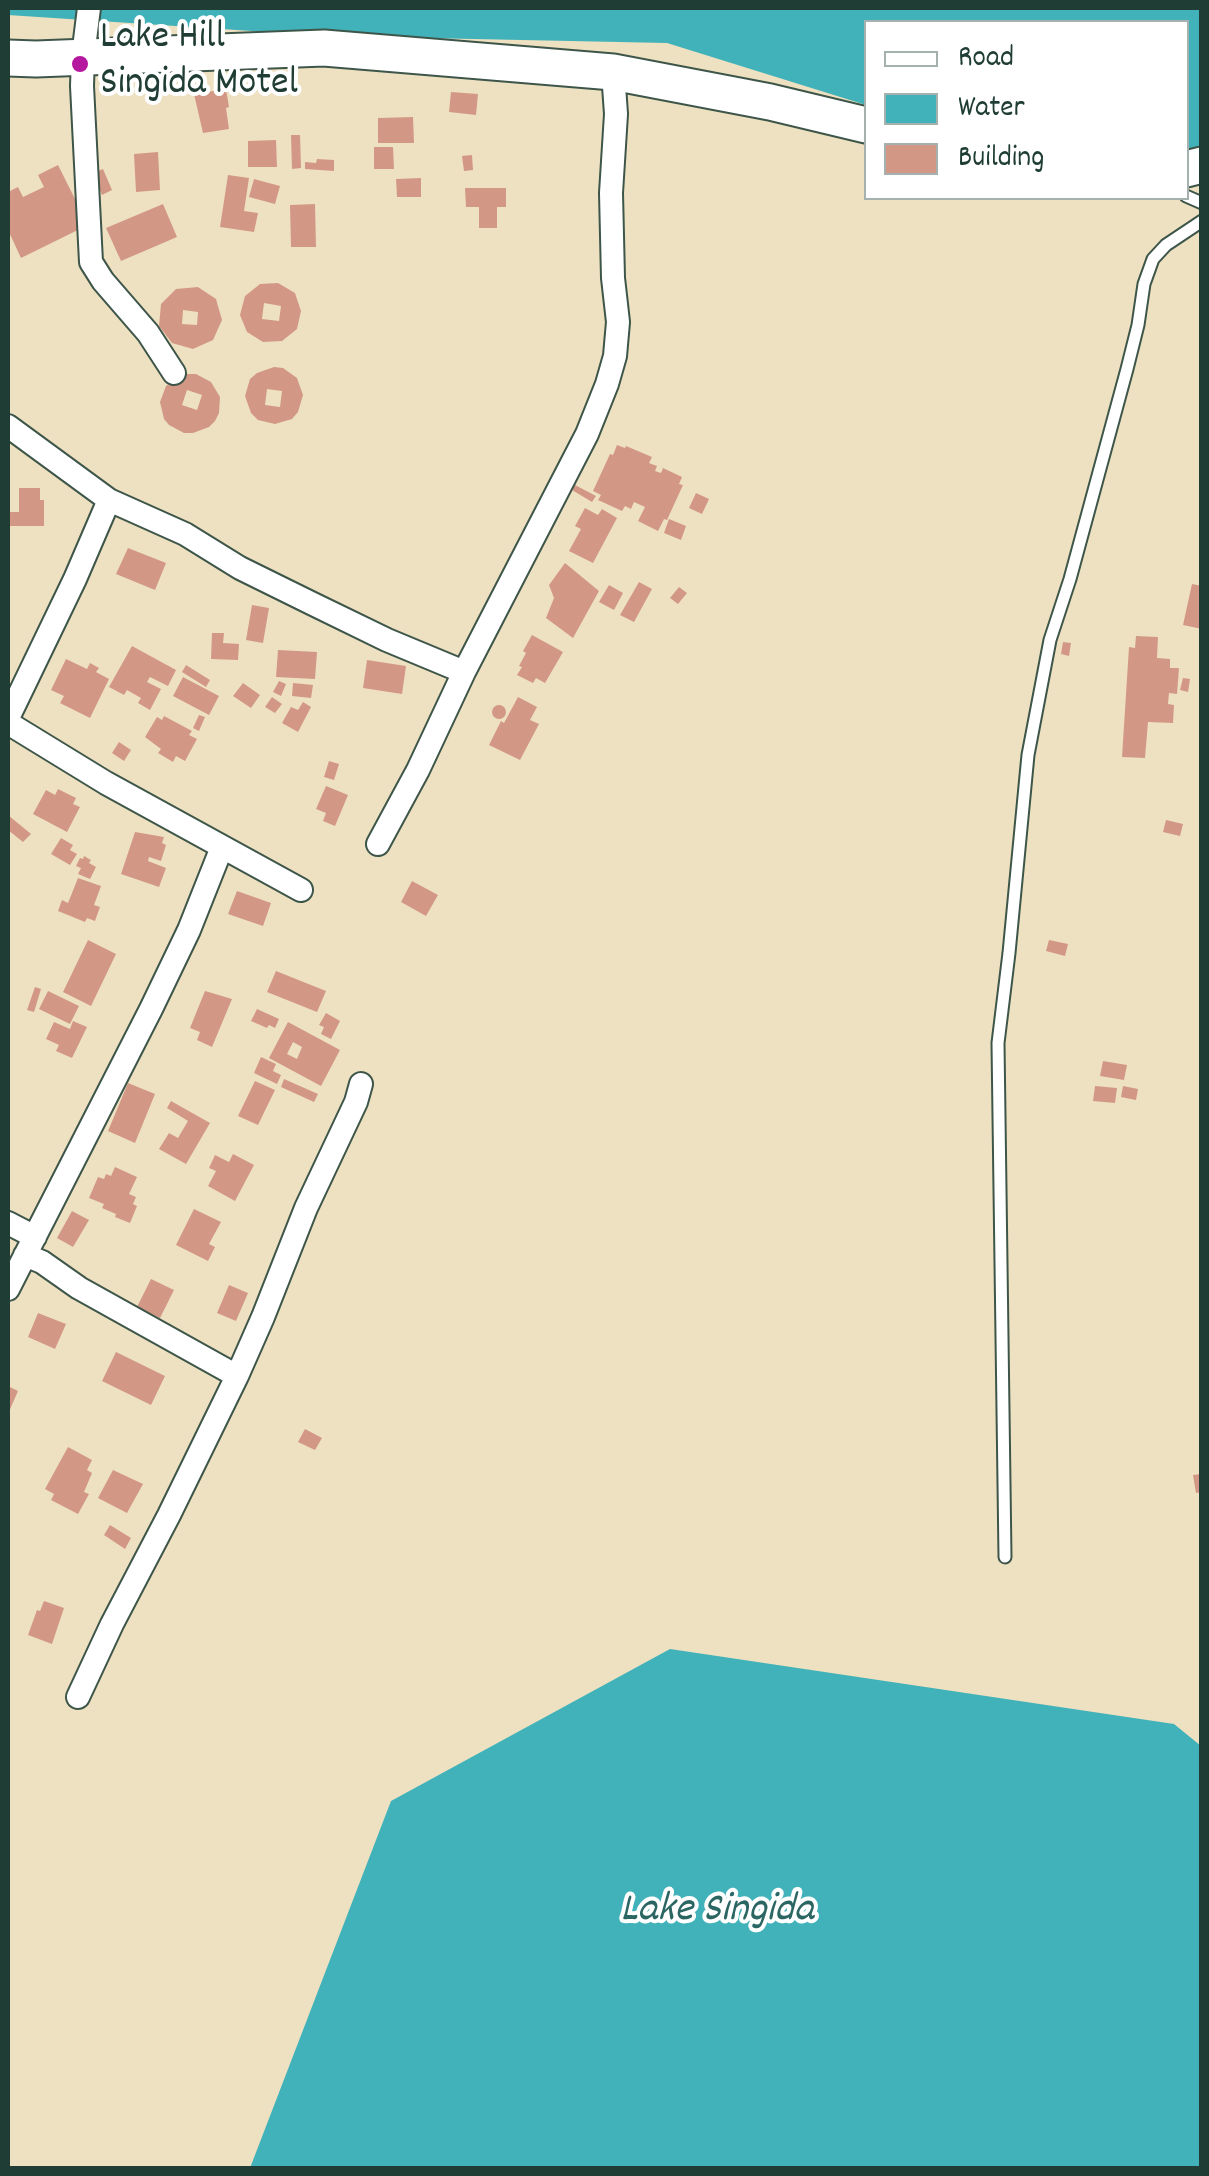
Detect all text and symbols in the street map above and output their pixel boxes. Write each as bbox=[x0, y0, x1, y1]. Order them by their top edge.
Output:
place label: Lake Hill Singida Motel bbox=[100, 17, 298, 111]
legend bbox=[864, 20, 1189, 200]
text: Road bbox=[958, 38, 1014, 81]
marker: Lake Hill Singida Motel bbox=[69, 53, 91, 75]
text: Water bbox=[958, 88, 1025, 131]
text: Building bbox=[958, 138, 1044, 181]
water label: Lake Singida bbox=[620, 1888, 814, 1938]

